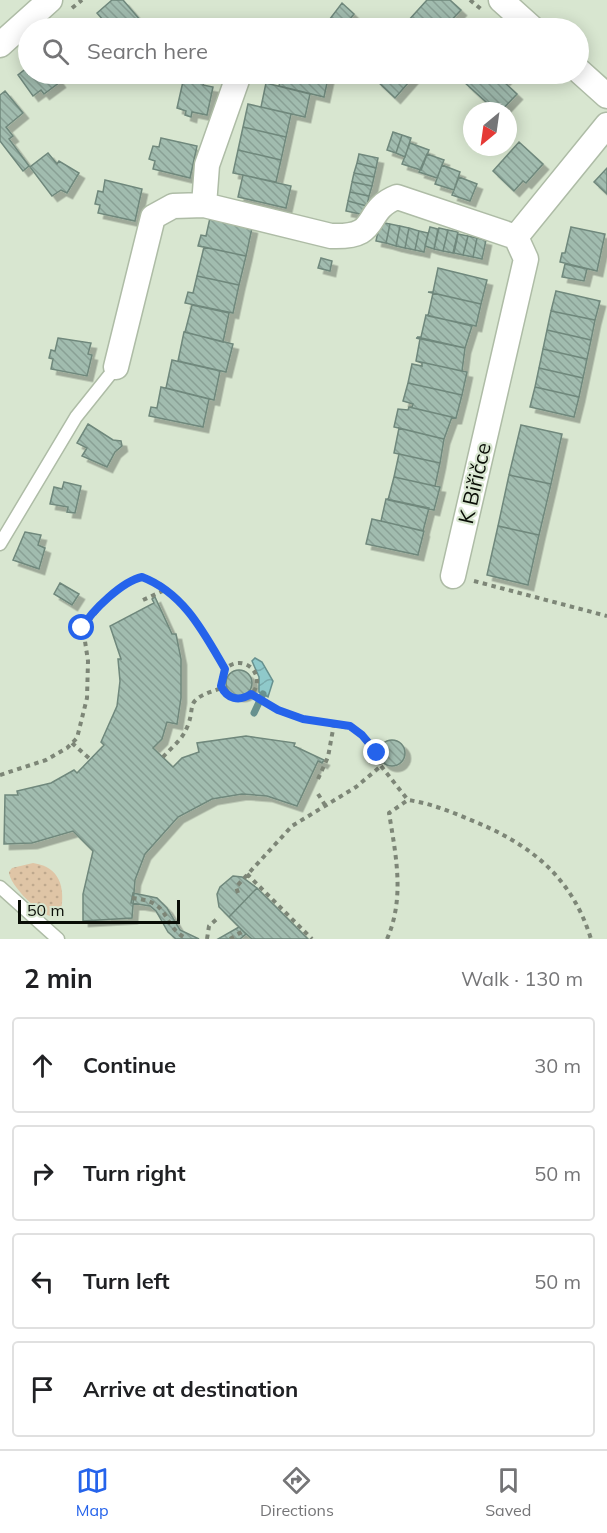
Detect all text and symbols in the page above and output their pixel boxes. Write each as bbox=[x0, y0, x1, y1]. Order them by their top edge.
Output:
search box bbox=[18, 18, 589, 84]
icon: search bbox=[39, 35, 72, 68]
text: Search here bbox=[87, 37, 208, 65]
north arrow bbox=[463, 102, 517, 156]
street label: K Biřičce bbox=[452, 440, 496, 526]
route start bbox=[68, 614, 94, 640]
route end bbox=[363, 739, 389, 765]
scale bar bbox=[18, 897, 180, 924]
text: 50 m bbox=[27, 900, 64, 920]
text: 2 min bbox=[24, 962, 93, 995]
text: Walk · 130 m bbox=[461, 966, 583, 991]
icon: ahead bbox=[26, 1049, 59, 1082]
text: Continue bbox=[83, 1051, 176, 1079]
text: 30 m bbox=[534, 1053, 581, 1078]
icon: right bbox=[26, 1157, 59, 1190]
text: Turn right bbox=[83, 1159, 186, 1187]
text: 50 m bbox=[534, 1161, 581, 1186]
icon: left bbox=[26, 1265, 59, 1298]
text: Turn left bbox=[83, 1267, 170, 1295]
text: 50 m bbox=[534, 1269, 581, 1294]
icon: arrive bbox=[26, 1373, 59, 1406]
text: Arrive at destination bbox=[83, 1375, 298, 1403]
tab: Map bbox=[76, 1464, 109, 1520]
tab: Directions bbox=[260, 1464, 334, 1520]
tab: Saved bbox=[485, 1464, 531, 1520]

